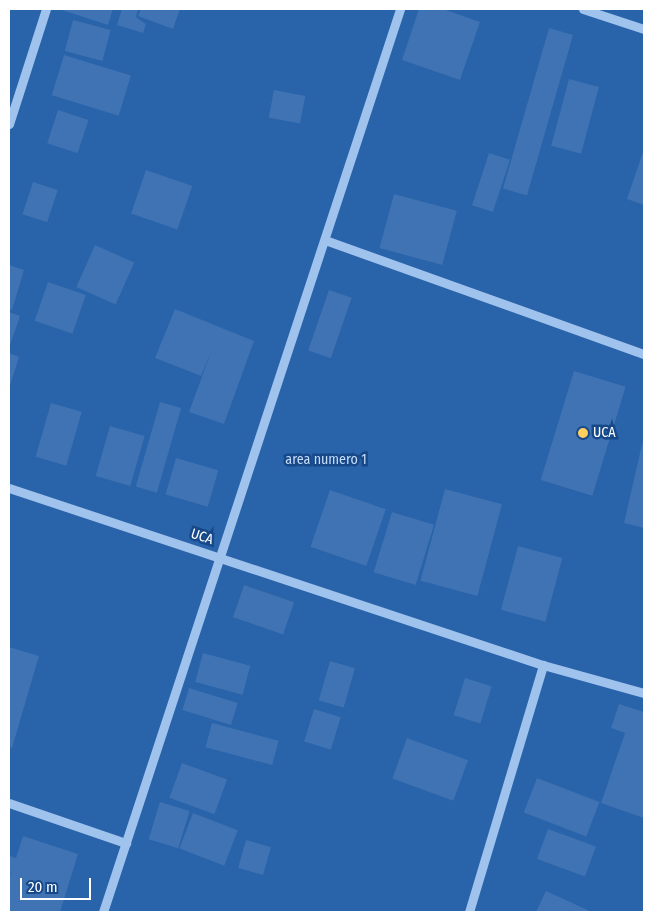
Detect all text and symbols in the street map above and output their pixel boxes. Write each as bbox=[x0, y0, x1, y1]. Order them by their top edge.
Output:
place label: UCA bbox=[593, 425, 616, 441]
marker: UCA bbox=[577, 427, 589, 439]
park label: area numero 1 bbox=[285, 452, 367, 468]
street label: UCA bbox=[189, 526, 215, 548]
scale bar bbox=[22, 868, 94, 900]
text: 20 m bbox=[28, 878, 58, 896]

